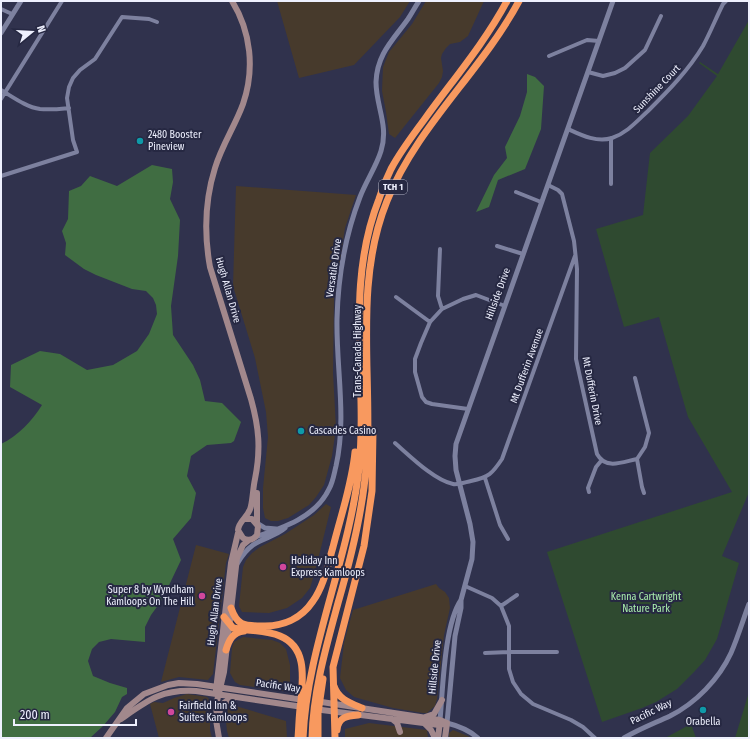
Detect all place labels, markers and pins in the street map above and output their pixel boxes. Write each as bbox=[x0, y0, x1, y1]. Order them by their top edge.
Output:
place label: 2480 Booster Pineview bbox=[148, 129, 202, 153]
marker: 2480 Booster Pineview bbox=[135, 136, 145, 146]
place label: Cascades Casino bbox=[309, 425, 376, 437]
marker: Cascades Casino bbox=[296, 426, 306, 436]
place label: Holiday Inn Express Kamloops bbox=[291, 555, 365, 579]
marker: Holiday Inn Express Kamloops bbox=[278, 562, 288, 572]
place label: Super 8 by Wyndham Kamloops On The Hill bbox=[106, 584, 194, 608]
marker: Super 8 by Wyndham Kamloops On The Hill bbox=[197, 591, 207, 601]
place label: Fairfield Inn & Suites Kamloops bbox=[179, 700, 247, 724]
marker: Orabella bbox=[698, 705, 708, 715]
marker: Fairfield Inn & Suites Kamloops bbox=[166, 707, 176, 717]
place label: Orabella bbox=[686, 716, 720, 728]

